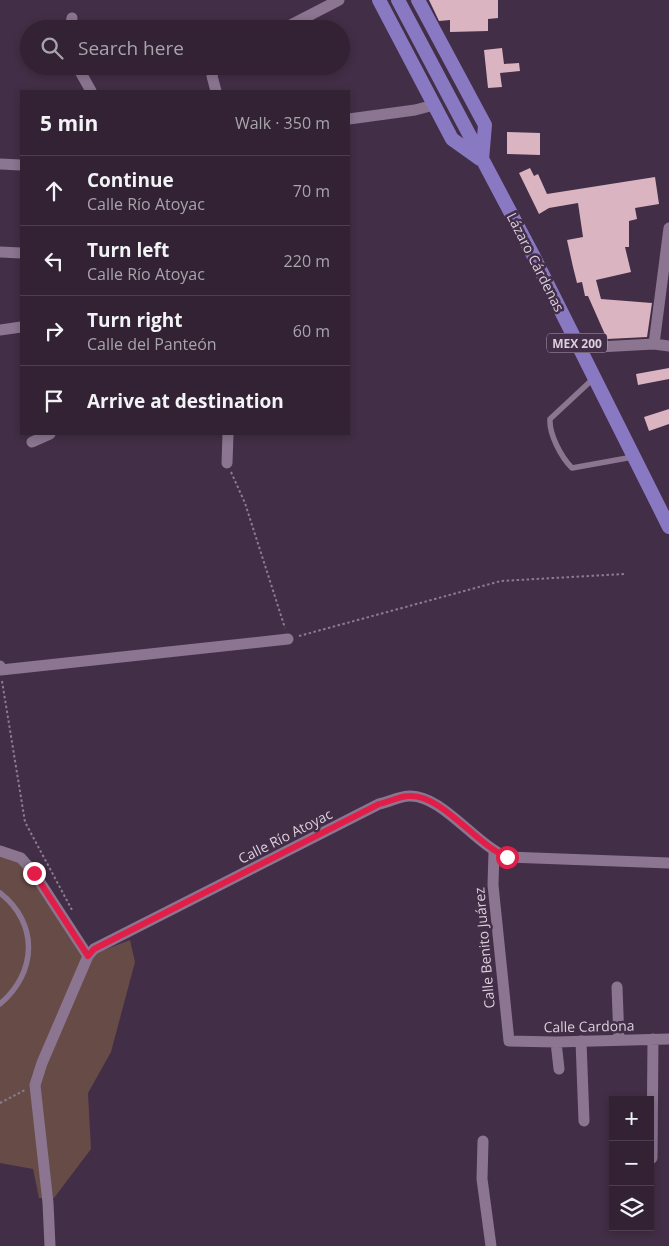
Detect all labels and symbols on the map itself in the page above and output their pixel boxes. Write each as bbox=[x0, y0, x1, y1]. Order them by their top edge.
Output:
street label: Lázaro Cárdenas bbox=[503, 209, 569, 315]
road number: MEX 200 bbox=[547, 333, 607, 352]
street label: Calle Río Atoyac bbox=[235, 804, 336, 868]
route start bbox=[496, 846, 519, 869]
route end bbox=[23, 862, 46, 885]
street label: Calle Benito Juárez bbox=[469, 886, 499, 1009]
street label: Calle Cardona bbox=[543, 1016, 635, 1036]

